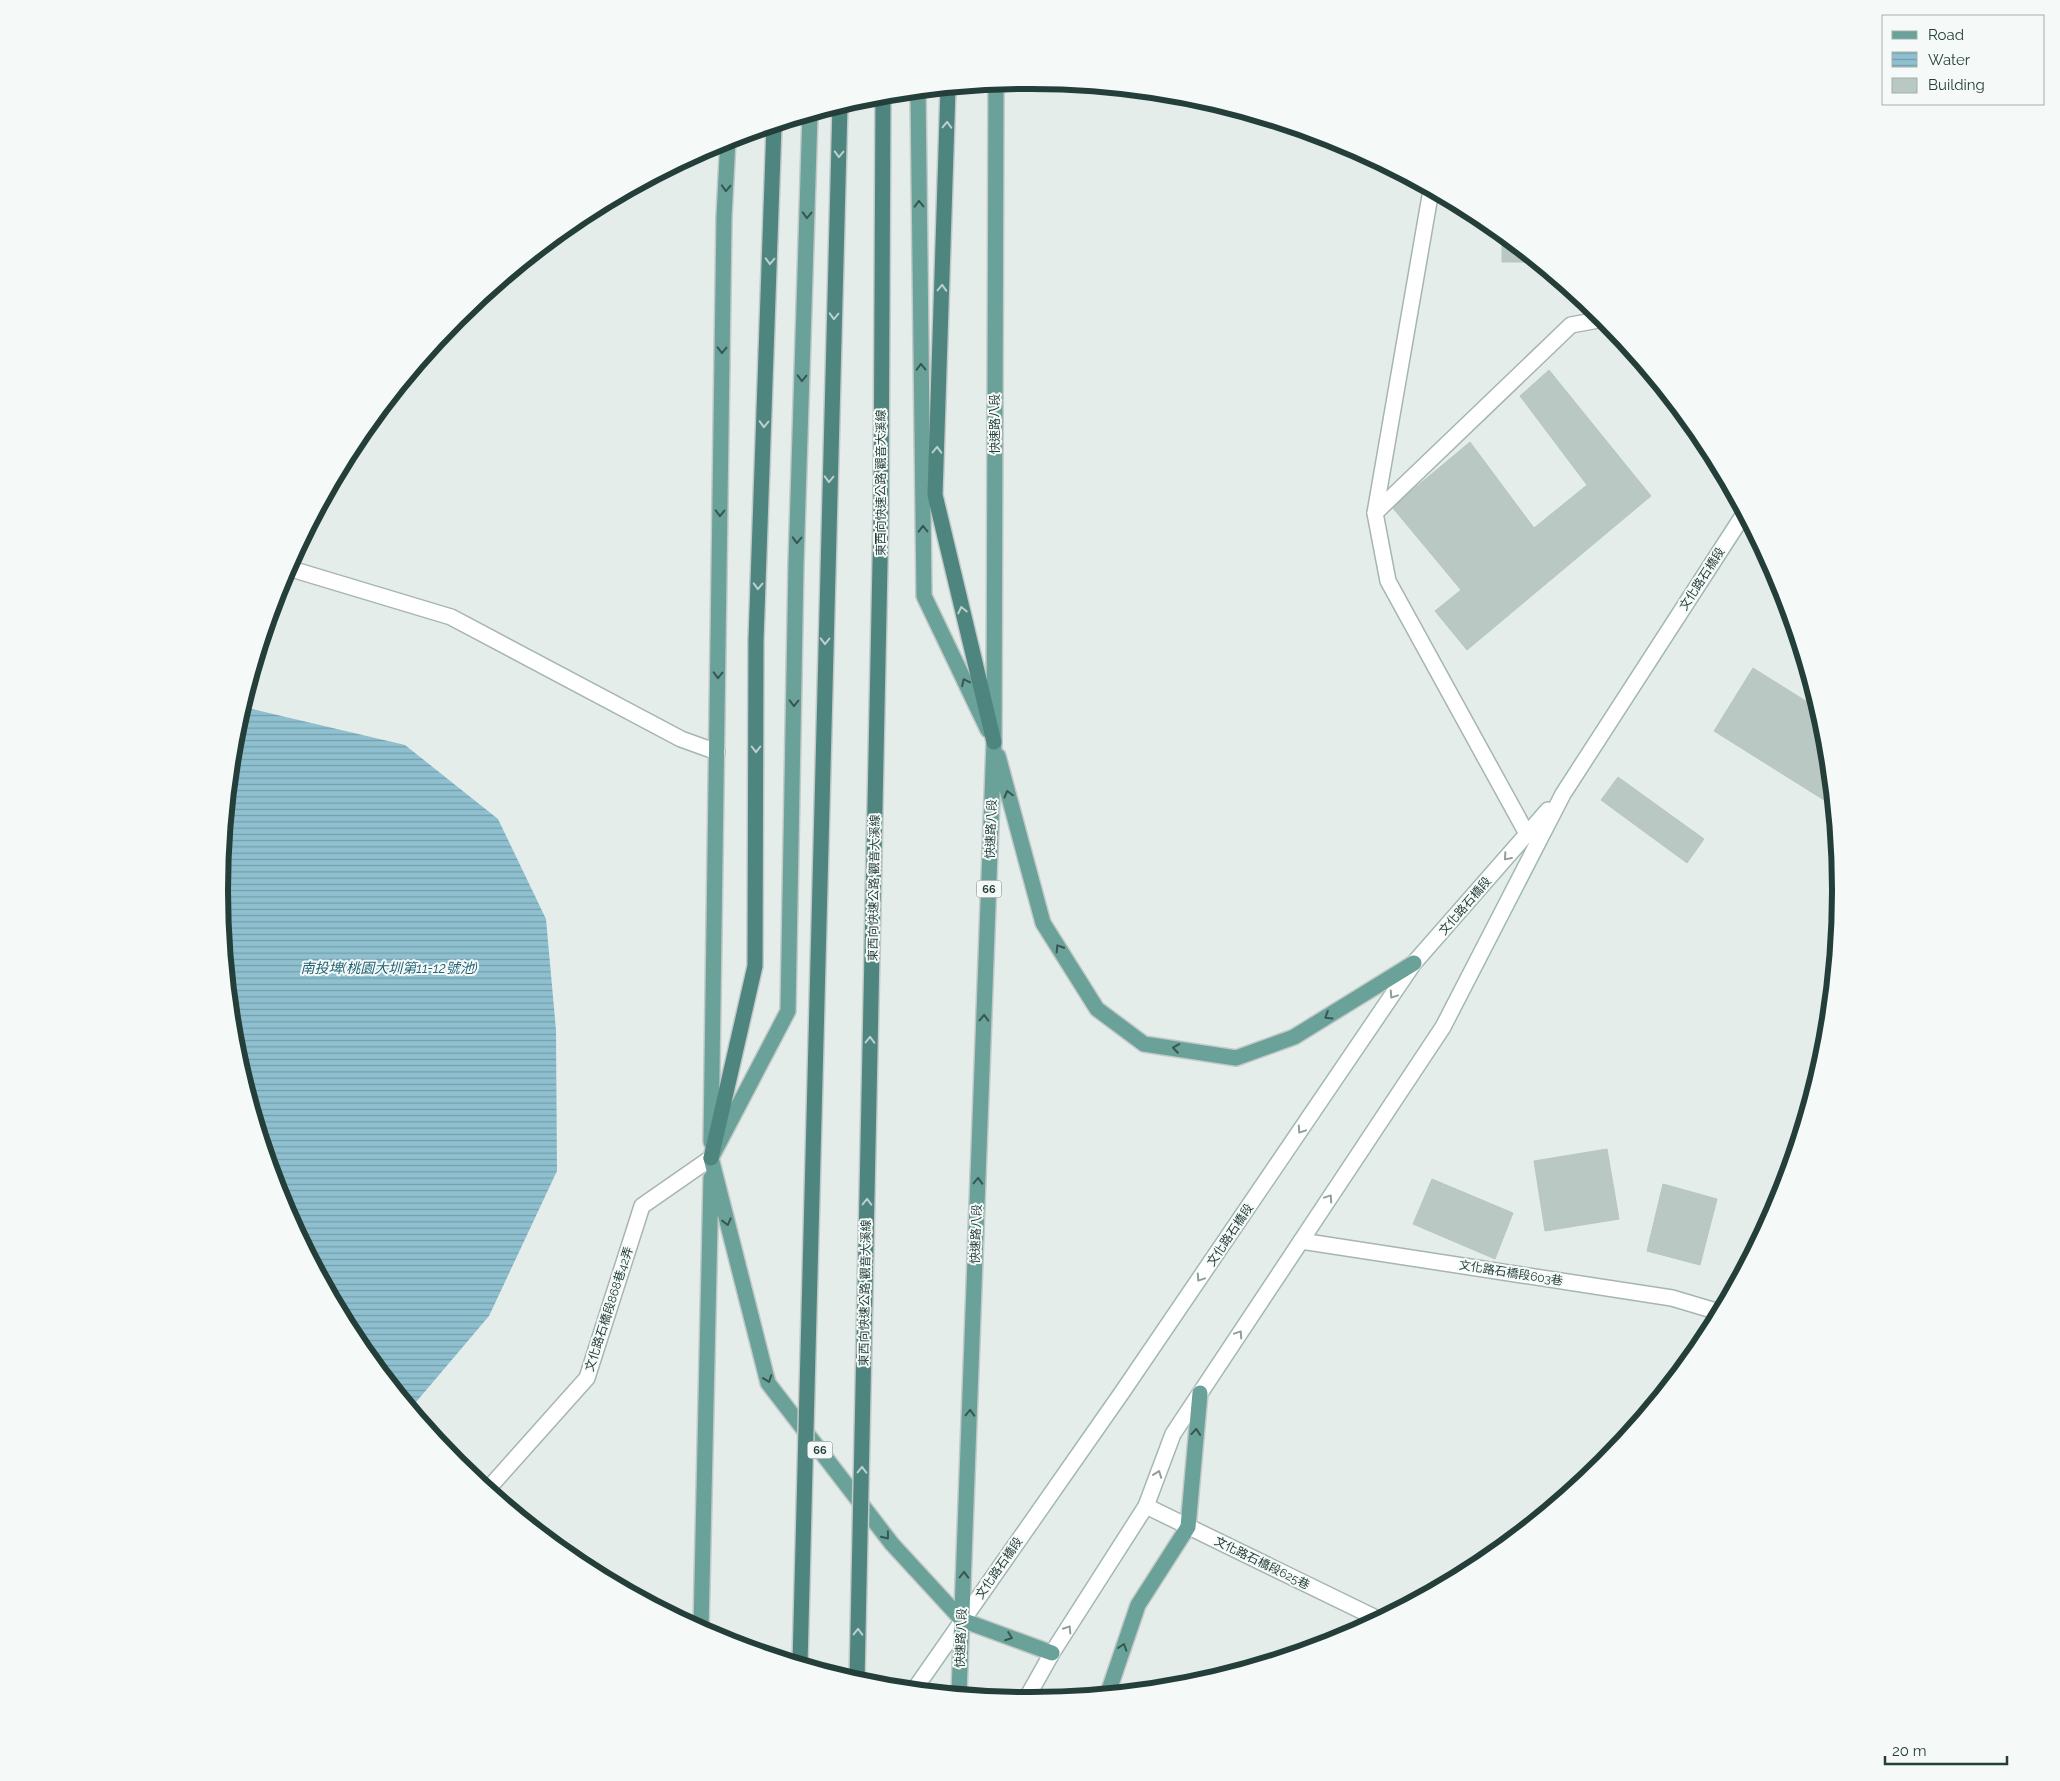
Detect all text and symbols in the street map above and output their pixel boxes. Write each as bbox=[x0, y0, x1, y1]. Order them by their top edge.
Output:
legend bbox=[1882, 15, 2045, 105]
text: Road bbox=[1928, 26, 1964, 44]
text: Water bbox=[1928, 51, 1971, 69]
text: Building bbox=[1928, 76, 1985, 94]
one-way arrow bbox=[942, 121, 952, 129]
one-way arrow bbox=[833, 150, 844, 158]
one-way arrow bbox=[720, 184, 731, 192]
one-way arrow bbox=[914, 200, 924, 208]
one-way arrow bbox=[802, 212, 812, 220]
one-way arrow bbox=[764, 258, 775, 266]
one-way arrow bbox=[937, 284, 947, 292]
one-way arrow bbox=[829, 313, 839, 321]
one-way arrow bbox=[717, 346, 727, 354]
one-way arrow bbox=[916, 363, 926, 370]
one-way arrow bbox=[797, 374, 807, 382]
street label: 快速路八段 bbox=[988, 394, 1002, 454]
street label: 東西向快速公路 觀音大溪線 bbox=[874, 409, 888, 557]
one-way arrow bbox=[758, 420, 769, 428]
one-way arrow bbox=[931, 446, 942, 454]
one-way arrow bbox=[824, 475, 835, 483]
one-way arrow bbox=[715, 509, 725, 517]
one-way arrow bbox=[918, 525, 928, 533]
one-way arrow bbox=[792, 537, 802, 545]
street label: 文化路石橋段 bbox=[1677, 545, 1727, 613]
one-way arrow bbox=[753, 582, 763, 590]
one-way arrow bbox=[957, 605, 968, 614]
one-way arrow bbox=[820, 638, 830, 646]
one-way arrow bbox=[713, 672, 723, 679]
one-way arrow bbox=[961, 679, 971, 688]
one-way arrow bbox=[788, 699, 799, 707]
one-way arrow bbox=[751, 745, 761, 753]
one-way arrow bbox=[1003, 790, 1014, 799]
street label: 快速路八段 bbox=[983, 799, 999, 859]
street label: 東西向快速公路 觀音大溪線 bbox=[866, 814, 882, 962]
one-way arrow bbox=[1504, 851, 1513, 860]
street label: 文化路石橋段 bbox=[1436, 874, 1494, 938]
road number: 66 bbox=[976, 881, 1002, 898]
one-way arrow bbox=[1055, 944, 1065, 953]
water label: 南投埤(桃園大圳第11-12號池) bbox=[300, 960, 478, 976]
one-way arrow bbox=[1390, 989, 1399, 999]
one-way arrow bbox=[1324, 1010, 1333, 1020]
one-way arrow bbox=[979, 1014, 989, 1022]
one-way arrow bbox=[865, 1036, 876, 1044]
one-way arrow bbox=[1171, 1044, 1180, 1054]
one-way arrow bbox=[1298, 1124, 1307, 1133]
one-way arrow bbox=[973, 1176, 983, 1184]
one-way arrow bbox=[1323, 1195, 1332, 1204]
one-way arrow bbox=[862, 1198, 872, 1206]
street label: 文化路石橋段 bbox=[1204, 1201, 1256, 1269]
street label: 快速路八段 bbox=[968, 1204, 984, 1264]
one-way arrow bbox=[721, 1217, 732, 1226]
street label: 東西向快速公路 觀音大溪線 bbox=[857, 1219, 873, 1367]
street label: 文化路石橋段868巷42弄 bbox=[582, 1245, 636, 1373]
street label: 文化路石橋段603巷 bbox=[1458, 1258, 1564, 1288]
one-way arrow bbox=[1197, 1273, 1206, 1282]
one-way arrow bbox=[1233, 1330, 1242, 1339]
one-way arrow bbox=[762, 1374, 772, 1383]
one-way arrow bbox=[964, 1409, 975, 1417]
one-way arrow bbox=[1190, 1428, 1201, 1436]
road number: 66 bbox=[808, 1442, 832, 1458]
one-way arrow bbox=[857, 1466, 867, 1474]
one-way arrow bbox=[1152, 1470, 1162, 1478]
one-way arrow bbox=[881, 1531, 890, 1540]
street label: 文化路石橋段 bbox=[973, 1534, 1025, 1602]
street label: 文化路石橋段625巷 bbox=[1212, 1534, 1312, 1592]
one-way arrow bbox=[959, 1571, 969, 1579]
street label: 快速路八段 bbox=[953, 1608, 969, 1668]
one-way arrow bbox=[1061, 1625, 1071, 1634]
one-way arrow bbox=[853, 1628, 864, 1636]
one-way arrow bbox=[1004, 1631, 1013, 1641]
one-way arrow bbox=[1118, 1643, 1128, 1652]
scale bar bbox=[1885, 1734, 2008, 1766]
text: 20 m bbox=[1892, 1742, 1927, 1760]

